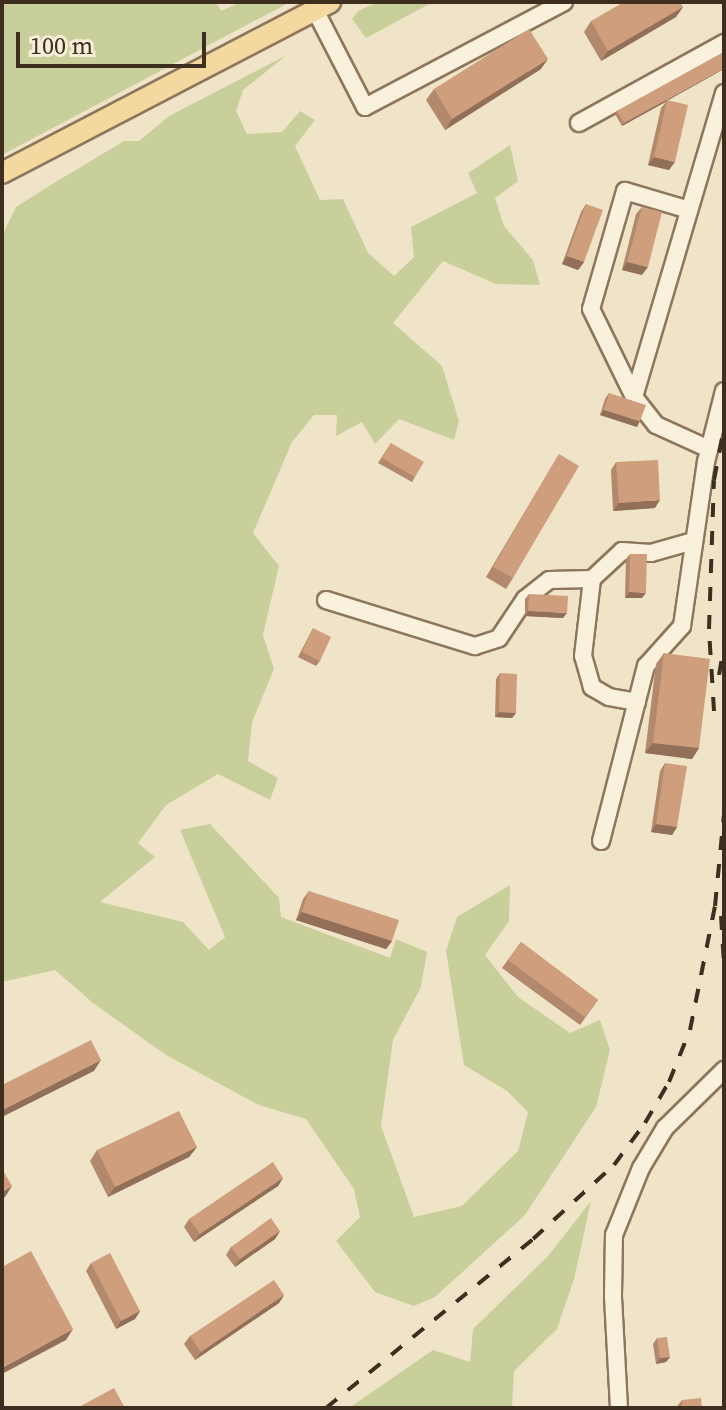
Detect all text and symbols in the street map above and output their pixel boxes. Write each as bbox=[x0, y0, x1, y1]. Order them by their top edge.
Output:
scale bar bbox=[20, 16, 210, 66]
text: 100 m bbox=[30, 29, 93, 62]

